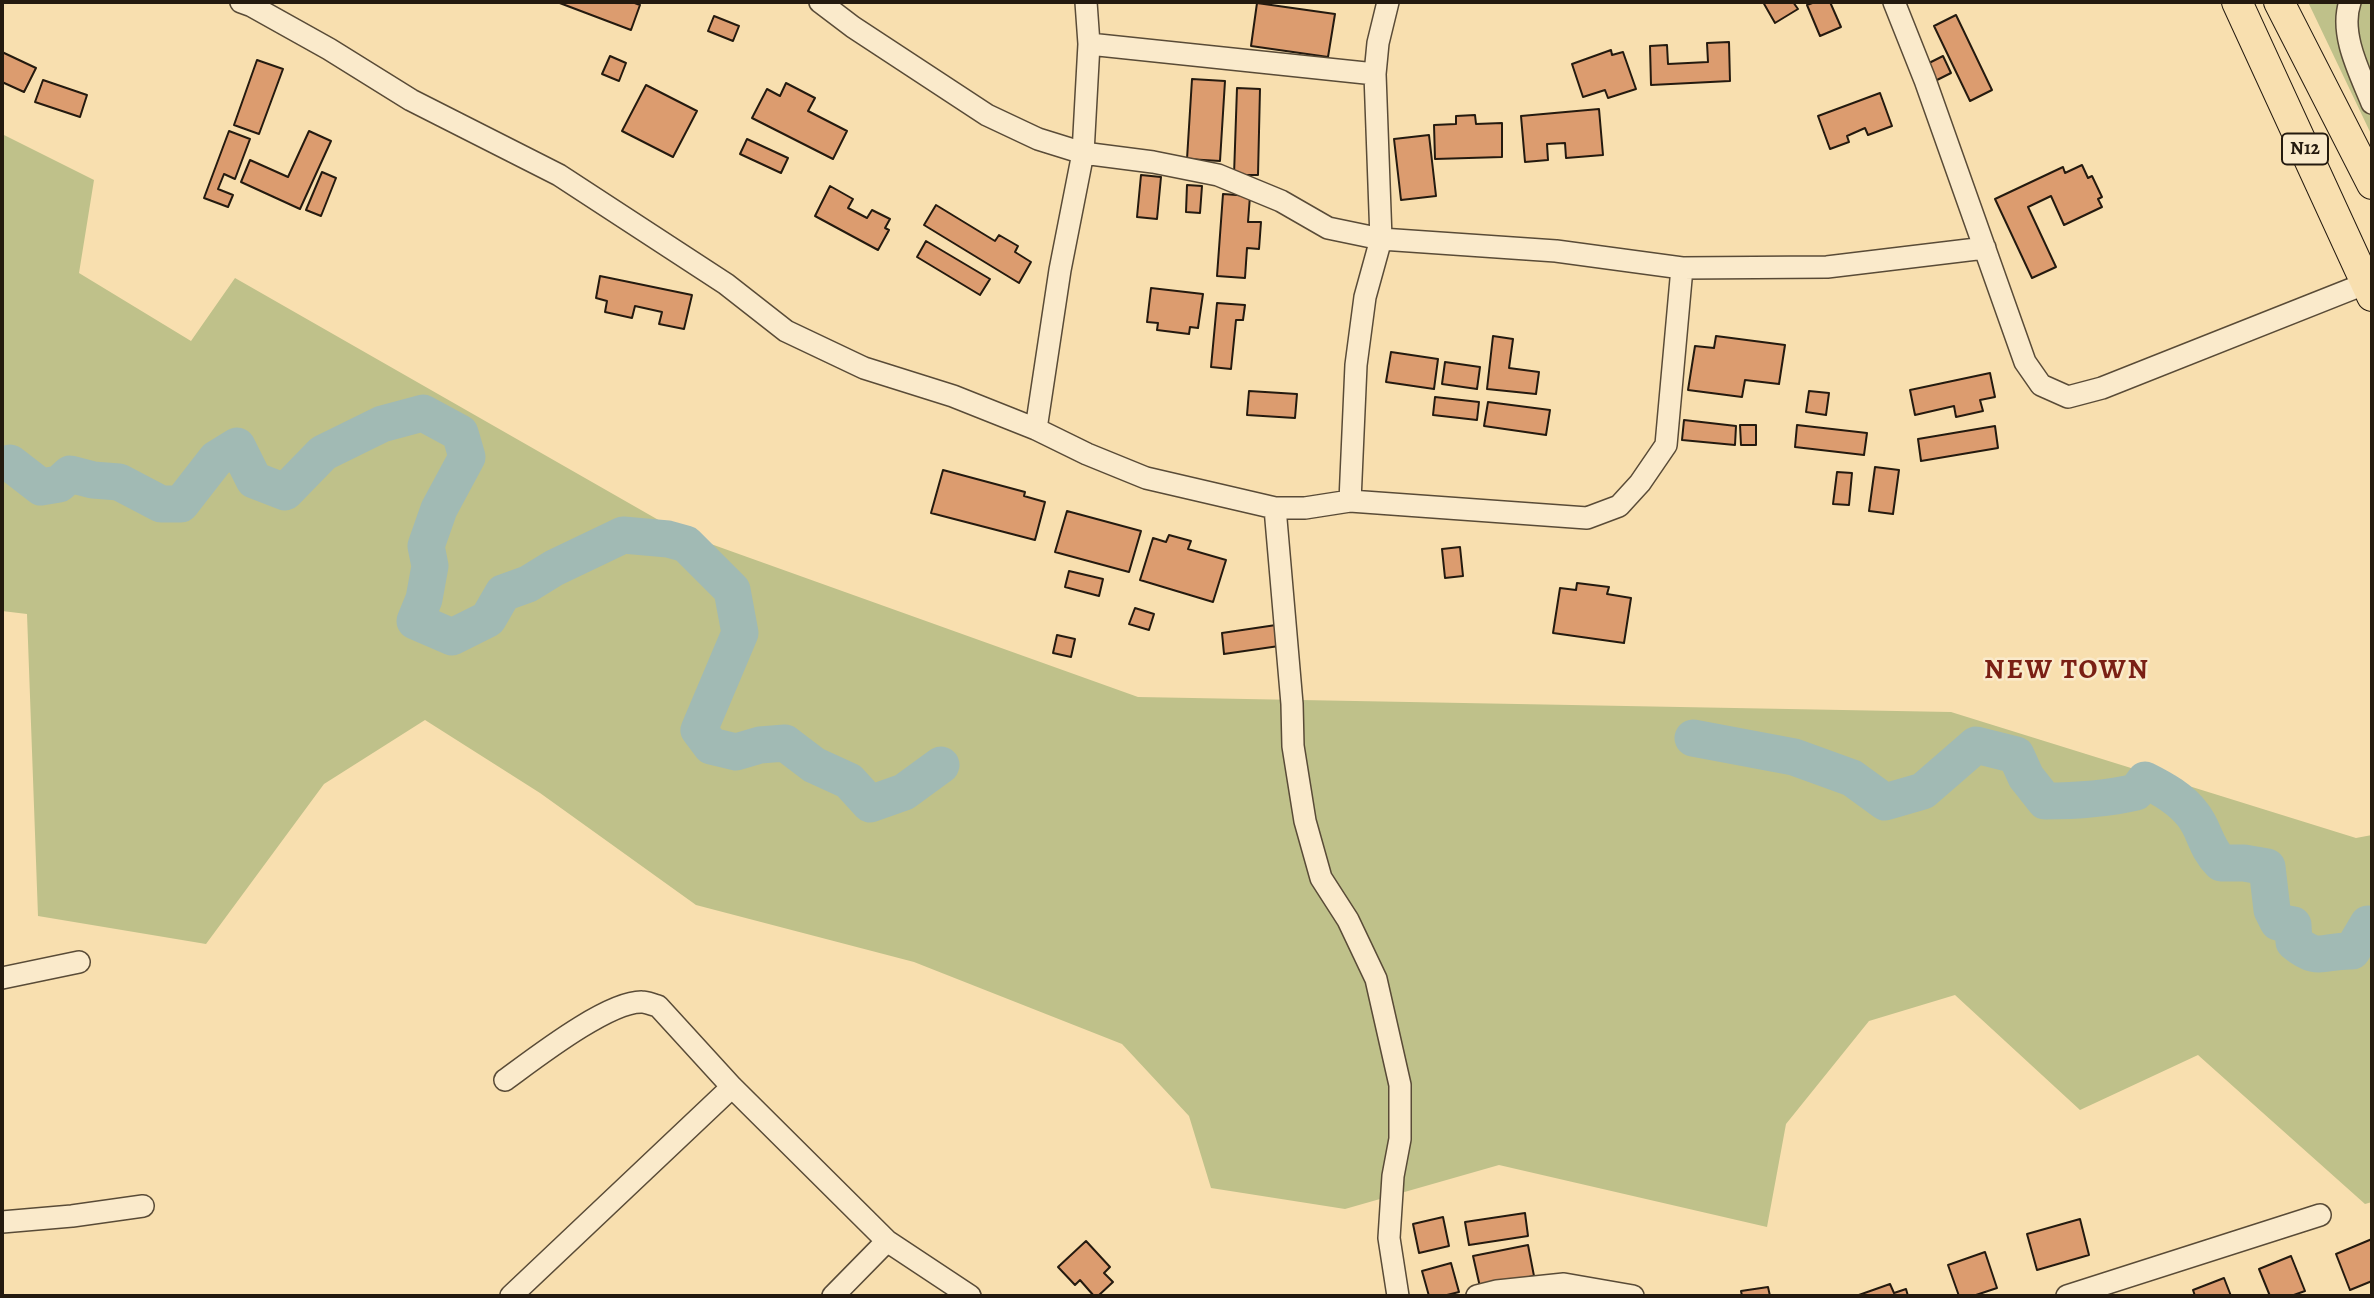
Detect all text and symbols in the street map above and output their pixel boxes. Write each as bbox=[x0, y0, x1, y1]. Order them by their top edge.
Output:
road number: N12 bbox=[2282, 134, 2328, 164]
district label: NEW TOWN bbox=[1985, 654, 2149, 688]

